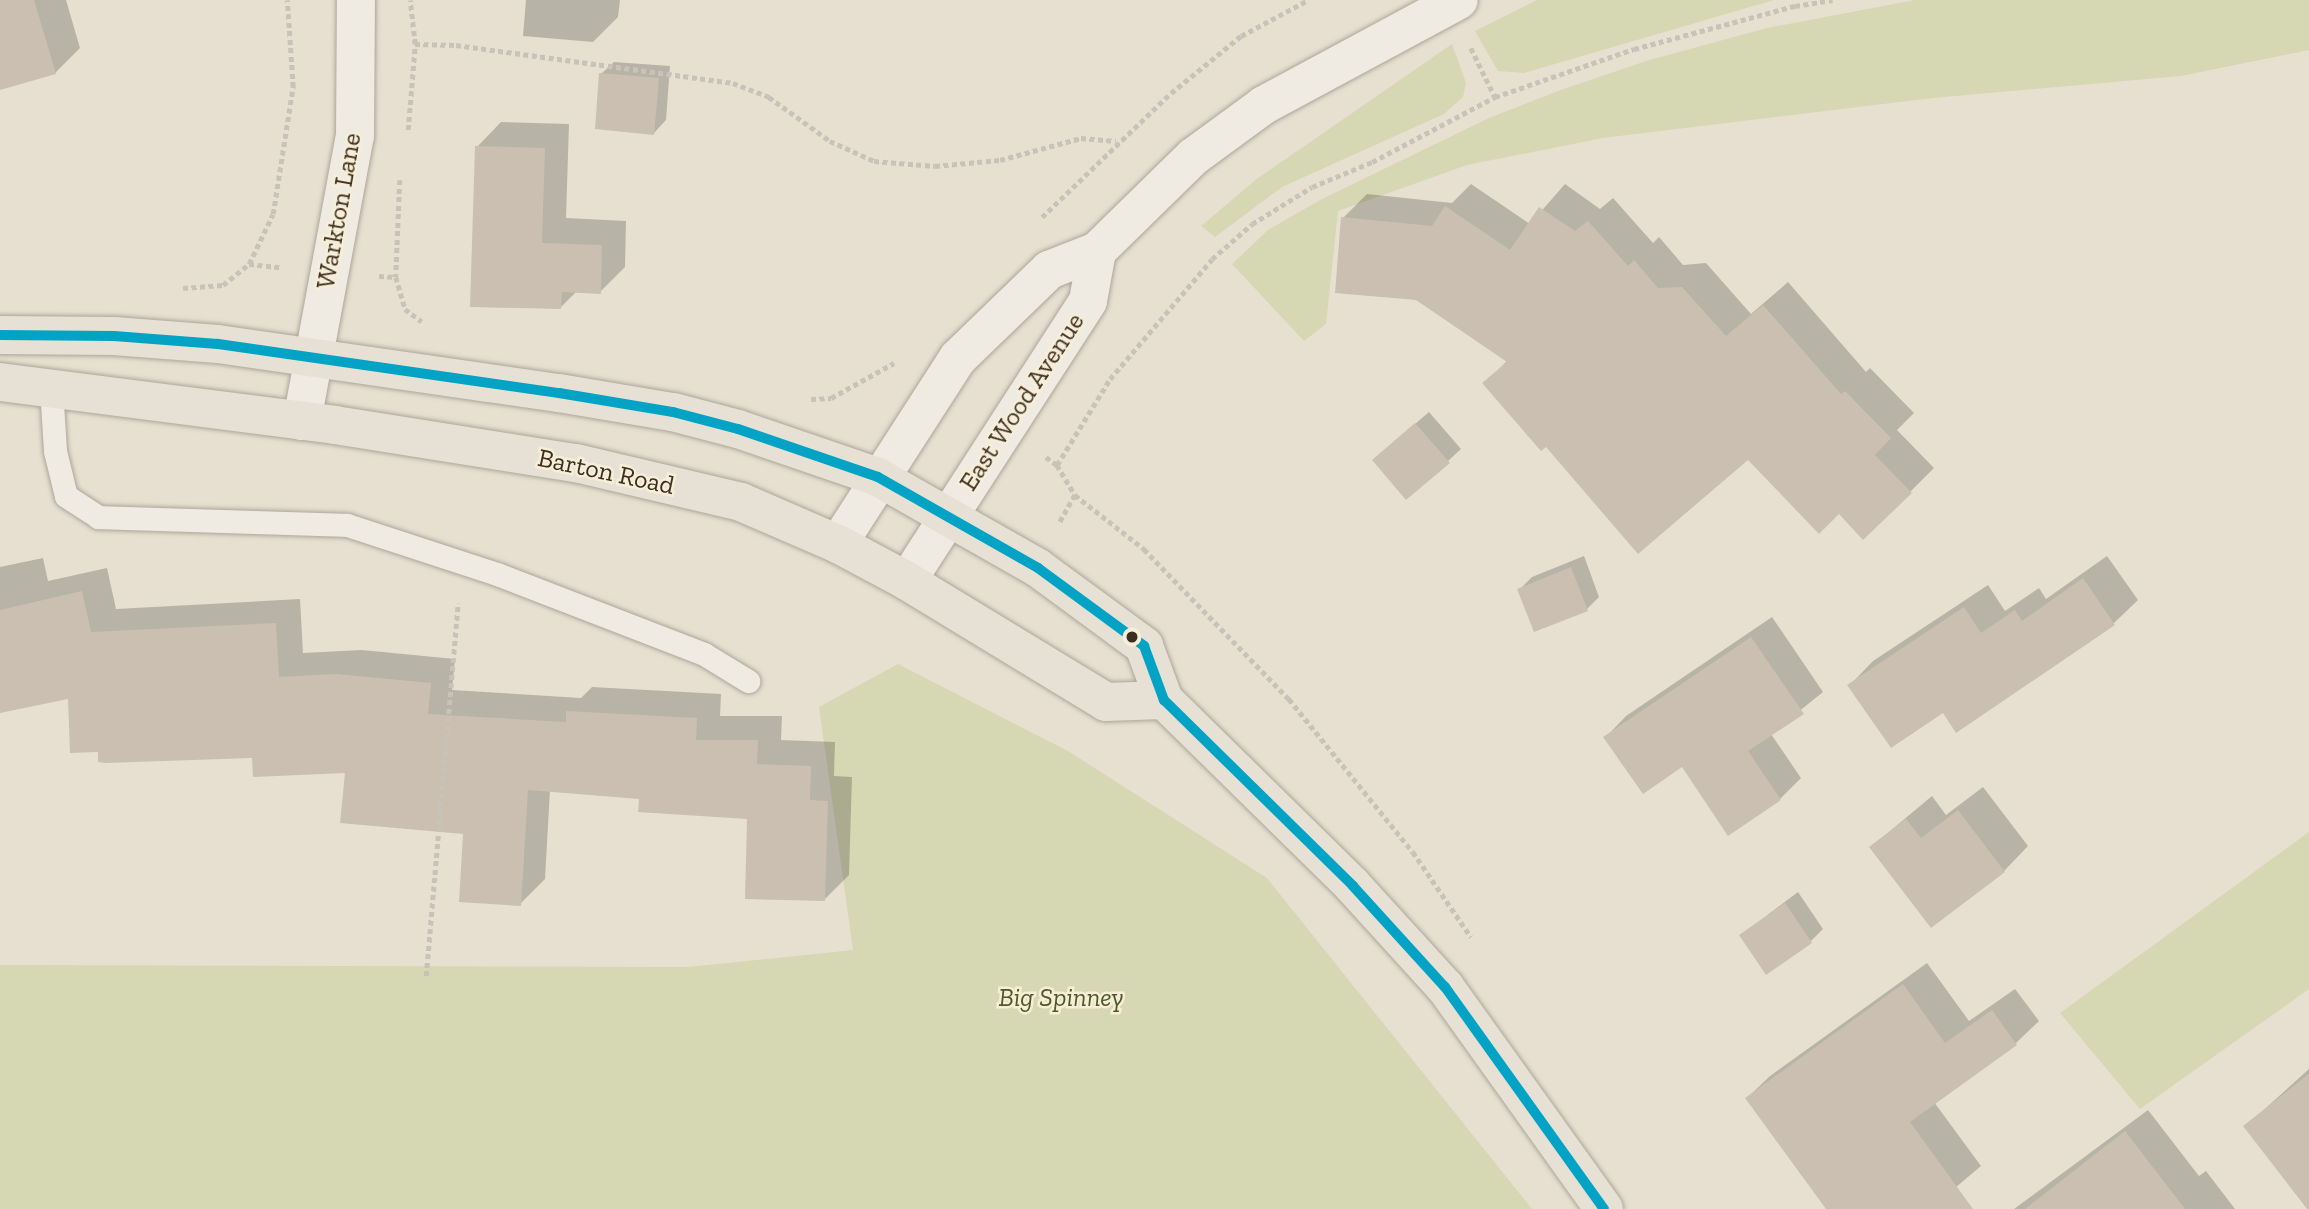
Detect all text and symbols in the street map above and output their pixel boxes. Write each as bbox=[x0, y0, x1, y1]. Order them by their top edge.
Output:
street label: Warkton Lane bbox=[310, 131, 368, 291]
street label: East Wood Avenue bbox=[953, 307, 1091, 497]
street label: Barton Road bbox=[535, 442, 677, 502]
unlabelled marker bbox=[1125, 630, 1139, 644]
park label: Big Spinney bbox=[998, 982, 1124, 1014]

